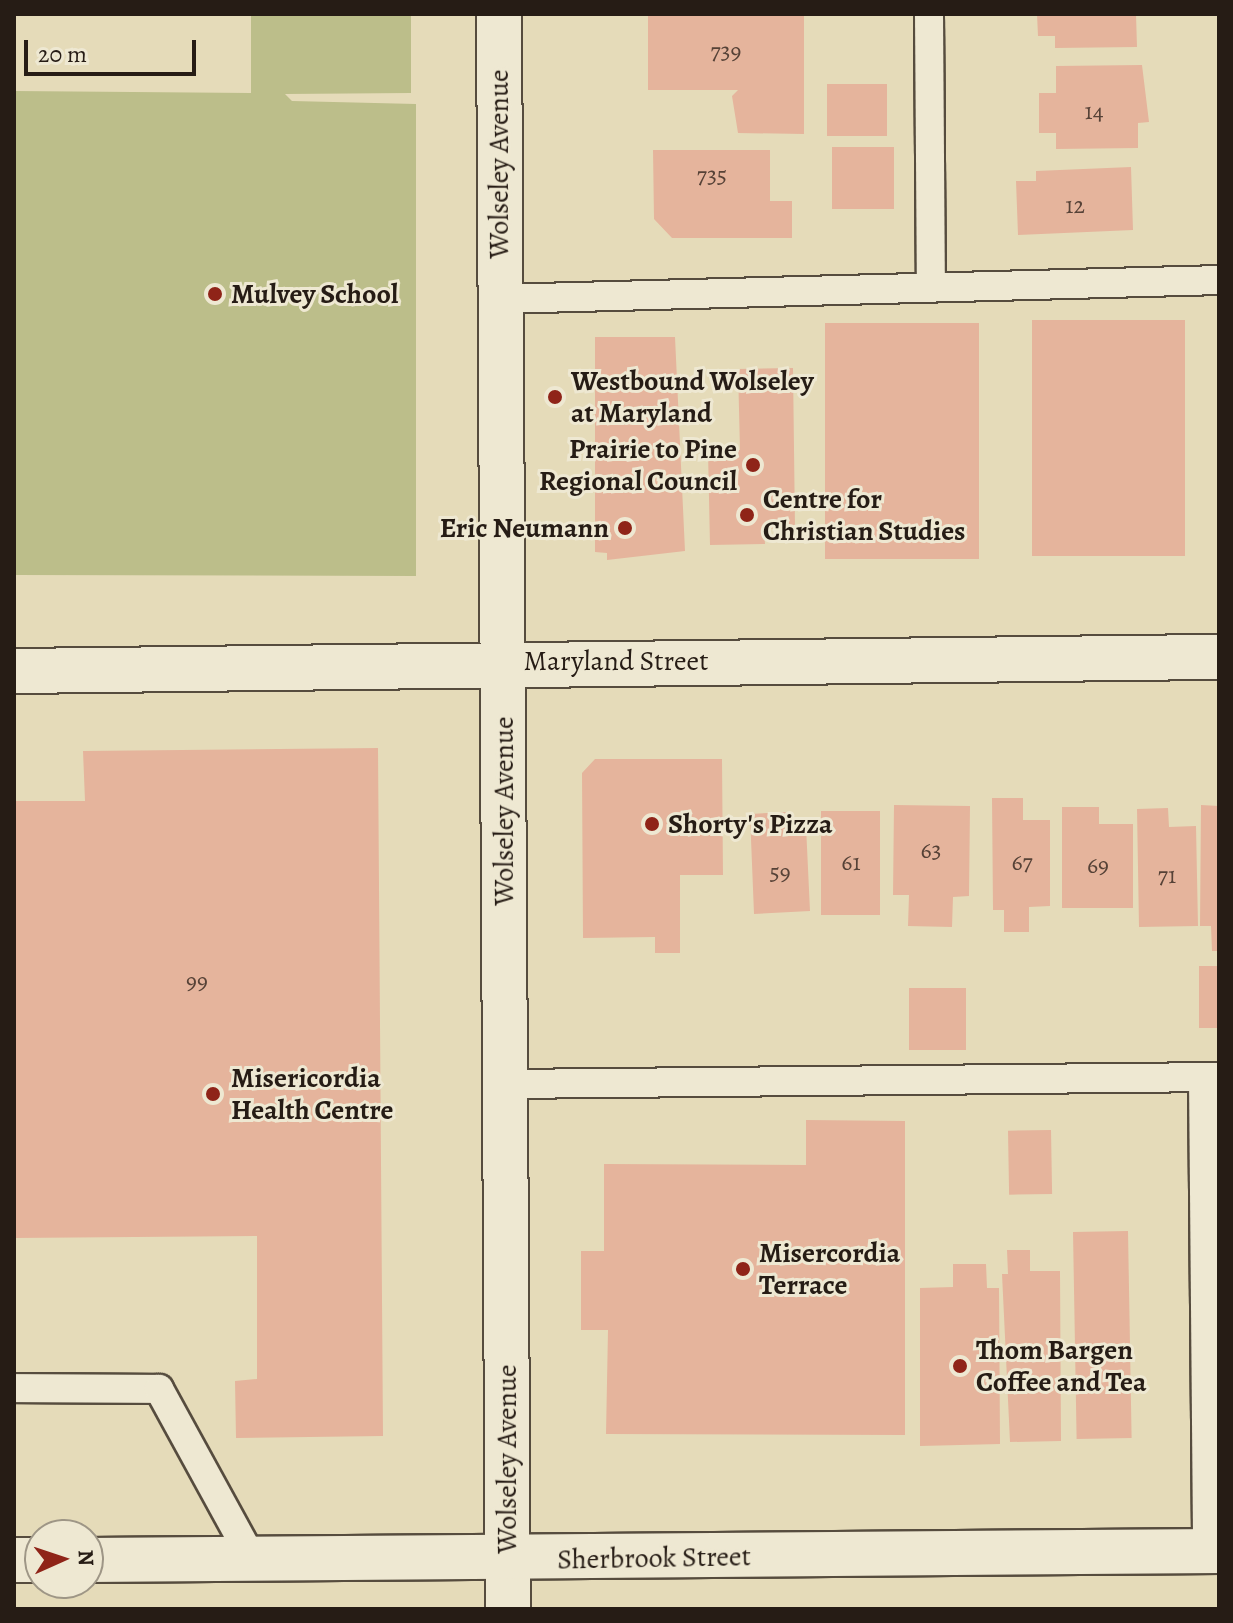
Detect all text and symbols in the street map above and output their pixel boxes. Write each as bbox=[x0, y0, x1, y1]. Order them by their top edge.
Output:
scale bar bbox=[28, 24, 200, 74]
text: 20 m bbox=[38, 38, 87, 70]
house number: 739 bbox=[711, 38, 741, 66]
street label: Wolseley Avenue bbox=[482, 69, 516, 259]
house number: 14 bbox=[1084, 98, 1104, 126]
house number: 735 bbox=[697, 162, 727, 190]
house number: 12 bbox=[1065, 192, 1085, 220]
place label: Mulvey School bbox=[231, 277, 398, 311]
marker: Mulvey School bbox=[206, 285, 224, 303]
place label: Westbound Wolseley at Maryland bbox=[571, 364, 814, 430]
marker: Westbound Wolseley at Maryland bbox=[546, 388, 564, 406]
place label: Prairie to Pine Regional Council bbox=[539, 432, 737, 498]
marker: Prairie to Pine Regional Council bbox=[744, 456, 762, 474]
place label: Centre for Christian Studies bbox=[763, 482, 966, 548]
marker: Centre for Christian Studies bbox=[738, 506, 756, 524]
place label: Eric Neumann bbox=[440, 511, 609, 545]
marker: Eric Neumann bbox=[616, 519, 634, 537]
street label: Maryland Street bbox=[524, 644, 708, 678]
street label: Wolseley Avenue bbox=[487, 716, 521, 906]
place label: Shorty's Pizza bbox=[668, 807, 832, 841]
marker: Shorty's Pizza bbox=[643, 815, 661, 833]
house number: 63 bbox=[920, 837, 942, 865]
house number: 61 bbox=[841, 849, 861, 877]
house number: 67 bbox=[1011, 849, 1033, 877]
house number: 69 bbox=[1087, 852, 1109, 880]
house number: 59 bbox=[769, 859, 791, 887]
house number: 71 bbox=[1158, 862, 1176, 890]
house number: 99 bbox=[186, 968, 208, 996]
place label: Misericordia Health Centre bbox=[231, 1061, 393, 1127]
marker: Misericordia Health Centre bbox=[202, 1083, 224, 1105]
place label: Misercordia Terrace bbox=[759, 1236, 900, 1302]
marker: Misercordia Terrace bbox=[734, 1260, 752, 1278]
place label: Thom Bargen Coffee and Tea bbox=[976, 1333, 1147, 1399]
marker: Thom Bargen Coffee and Tea bbox=[951, 1357, 969, 1375]
street label: Wolseley Avenue bbox=[490, 1364, 524, 1554]
north arrow bbox=[24, 1519, 104, 1599]
street label: Sherbrook Street bbox=[557, 1540, 751, 1576]
text: N bbox=[71, 1549, 101, 1567]

